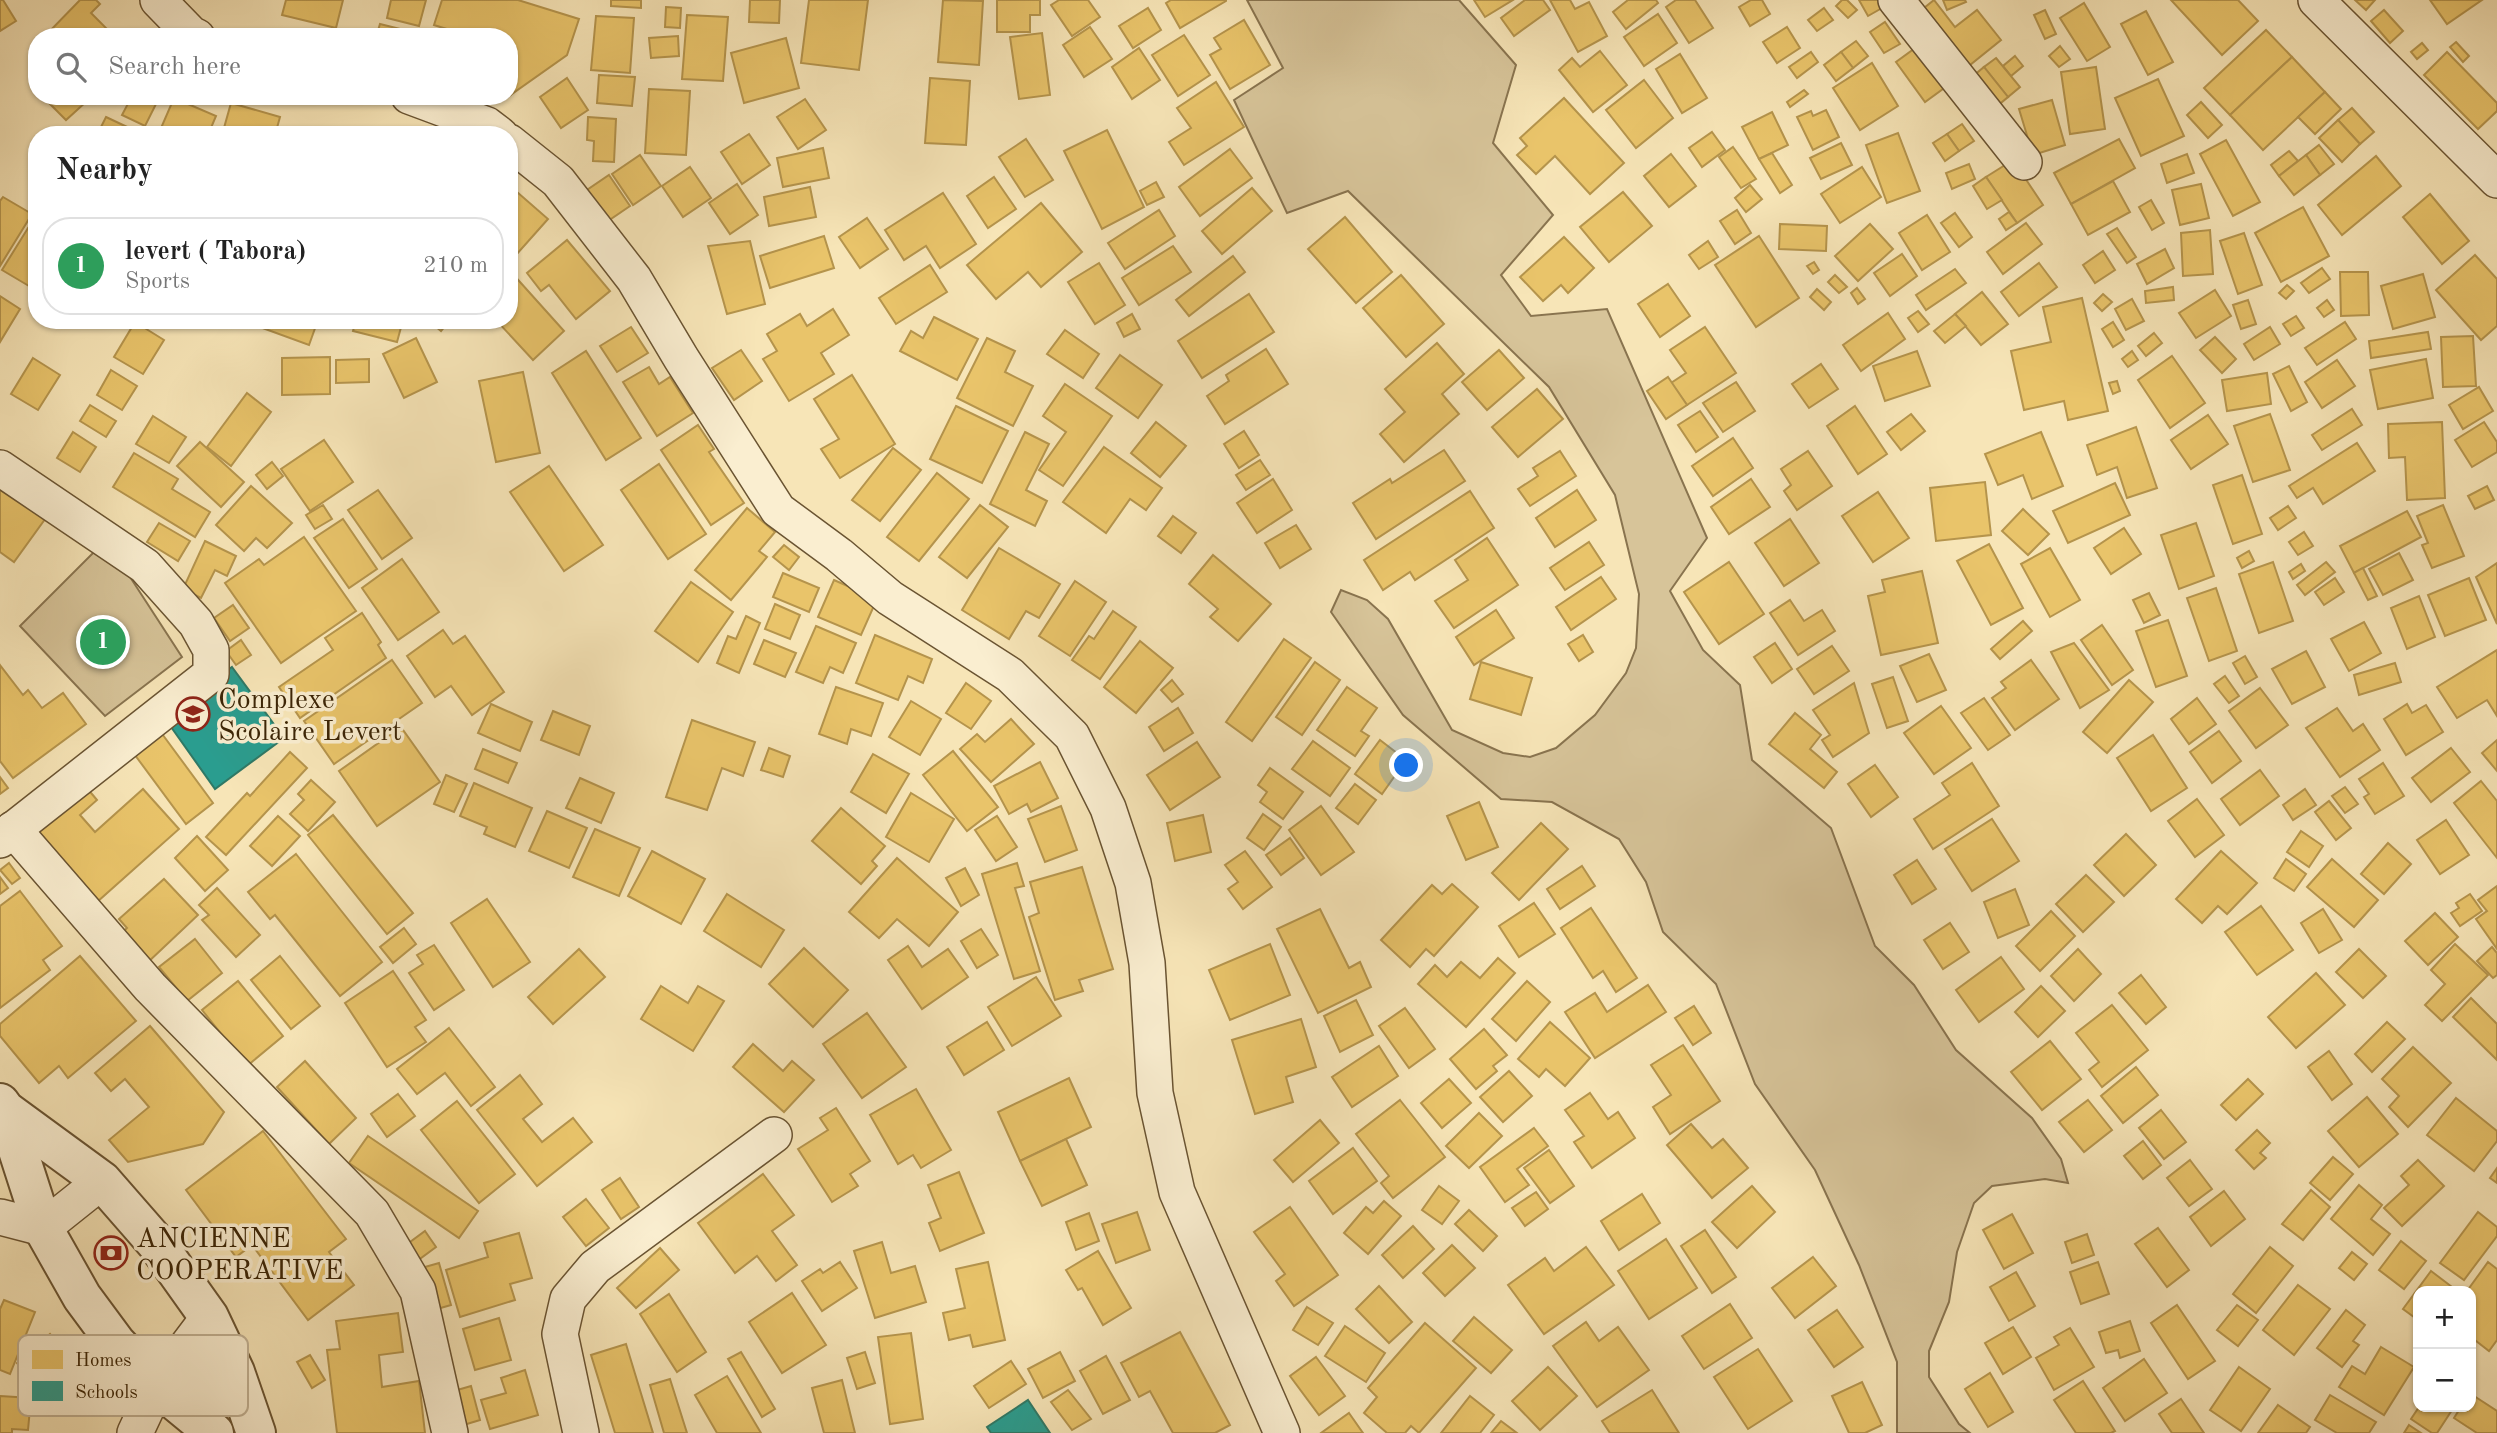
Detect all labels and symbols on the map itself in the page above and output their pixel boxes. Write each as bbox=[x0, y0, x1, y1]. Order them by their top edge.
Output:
pin: 1 bbox=[80, 616, 126, 668]
place label: Complexe Scolaire Levert bbox=[218, 687, 402, 747]
school or university icon: Complexe Scolaire Levert bbox=[174, 695, 212, 733]
your location bbox=[1389, 748, 1423, 782]
place label: ANCIENNE COOPERATIVE bbox=[136, 1226, 343, 1286]
bank icon: ANCIENNE COOPERATIVE bbox=[92, 1234, 130, 1272]
legend bbox=[18, 1335, 248, 1416]
text: Homes bbox=[75, 1352, 131, 1371]
text: Schools bbox=[75, 1384, 138, 1403]

